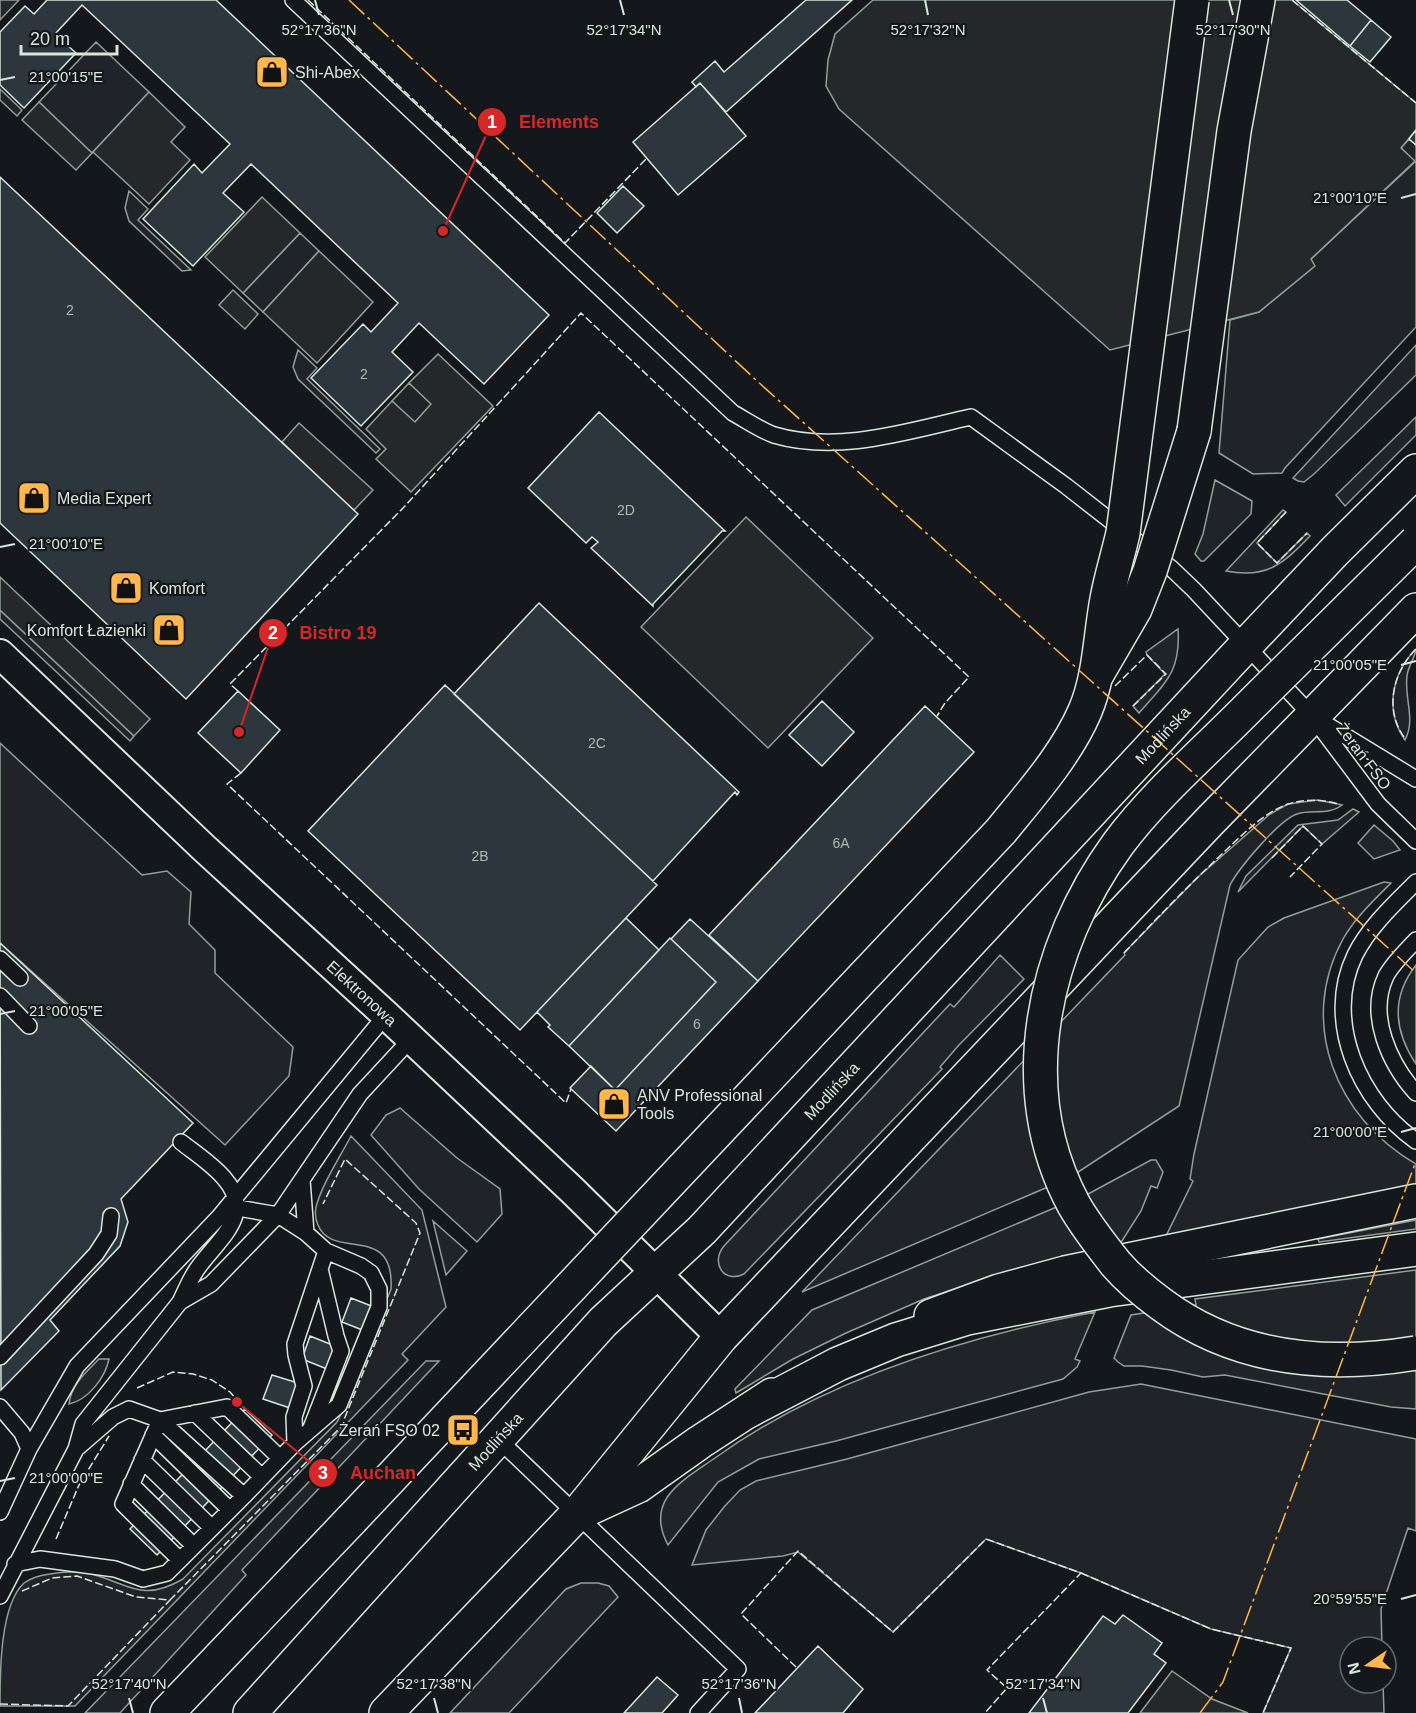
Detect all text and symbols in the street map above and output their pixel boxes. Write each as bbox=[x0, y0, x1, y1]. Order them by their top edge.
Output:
scale bar bbox=[21, 18, 117, 56]
text: 52°17'36"N bbox=[281, 21, 357, 38]
text: 52°17'34"N bbox=[586, 21, 662, 38]
text: 52°17'32"N bbox=[890, 21, 966, 38]
text: 52°17'30"N bbox=[1195, 21, 1271, 38]
text: 20 m bbox=[30, 29, 70, 49]
shop icon: Shi-Abex bbox=[254, 54, 290, 90]
place label: Shi-Abex bbox=[295, 64, 360, 81]
text: 21°00'15"E bbox=[29, 68, 103, 85]
callout: Elements bbox=[477, 104, 611, 140]
text: 1 bbox=[487, 112, 497, 132]
text: Elements bbox=[519, 112, 599, 132]
text: 21°00'10"E bbox=[1313, 189, 1387, 206]
house number: 2 bbox=[66, 302, 74, 318]
house number: 2 bbox=[360, 366, 368, 382]
shop icon: Media Expert bbox=[16, 480, 52, 516]
place label: Media Expert bbox=[57, 490, 152, 507]
house number: 2D bbox=[617, 502, 635, 518]
text: 21°00'10"E bbox=[29, 535, 103, 552]
shop icon: Komfort bbox=[108, 570, 144, 606]
place label: Komfort bbox=[149, 580, 206, 597]
shop icon: Komfort Łazienki bbox=[151, 612, 187, 648]
callout: Bistro 19 bbox=[258, 615, 389, 651]
place label: Komfort Łazienki bbox=[27, 622, 146, 639]
text: 2 bbox=[268, 623, 278, 643]
text: Bistro 19 bbox=[299, 623, 377, 643]
text: 21°00'05"E bbox=[1313, 656, 1387, 673]
street label: Modlińska bbox=[1132, 703, 1194, 767]
street label: Żerań FSO bbox=[1333, 719, 1395, 793]
house number: 2C bbox=[588, 735, 606, 751]
house number: 6A bbox=[832, 835, 850, 851]
house number: 2B bbox=[471, 848, 489, 864]
street label: Elektronowa bbox=[323, 957, 400, 1030]
text: 21°00'05"E bbox=[29, 1002, 103, 1019]
house number: 6 bbox=[693, 1016, 701, 1032]
street label: Modlińska bbox=[801, 1059, 863, 1123]
shop icon: ANV Professional Tools bbox=[596, 1086, 632, 1122]
place label: ANV Professional Tools bbox=[637, 1087, 762, 1122]
text: 21°00'00"E bbox=[1313, 1123, 1387, 1140]
street label: Modlińska bbox=[465, 1409, 526, 1474]
bus stop icon: Żerań FSO 02 bbox=[445, 1412, 481, 1448]
place label: Żerań FSO 02 bbox=[339, 1421, 440, 1439]
callout: Auchan bbox=[308, 1455, 428, 1491]
text: 3 bbox=[318, 1463, 328, 1483]
text: Auchan bbox=[350, 1463, 416, 1483]
text: 21°00'00"E bbox=[29, 1469, 103, 1486]
text: 20°59'55"E bbox=[1313, 1590, 1387, 1607]
north arrow bbox=[1338, 1635, 1398, 1695]
text: N bbox=[1344, 1661, 1364, 1676]
text: 52°17'40"N bbox=[91, 1675, 167, 1692]
text: 52°17'38"N bbox=[396, 1675, 472, 1692]
text: 52°17'36"N bbox=[701, 1675, 777, 1692]
text: 52°17'34"N bbox=[1005, 1675, 1081, 1692]

